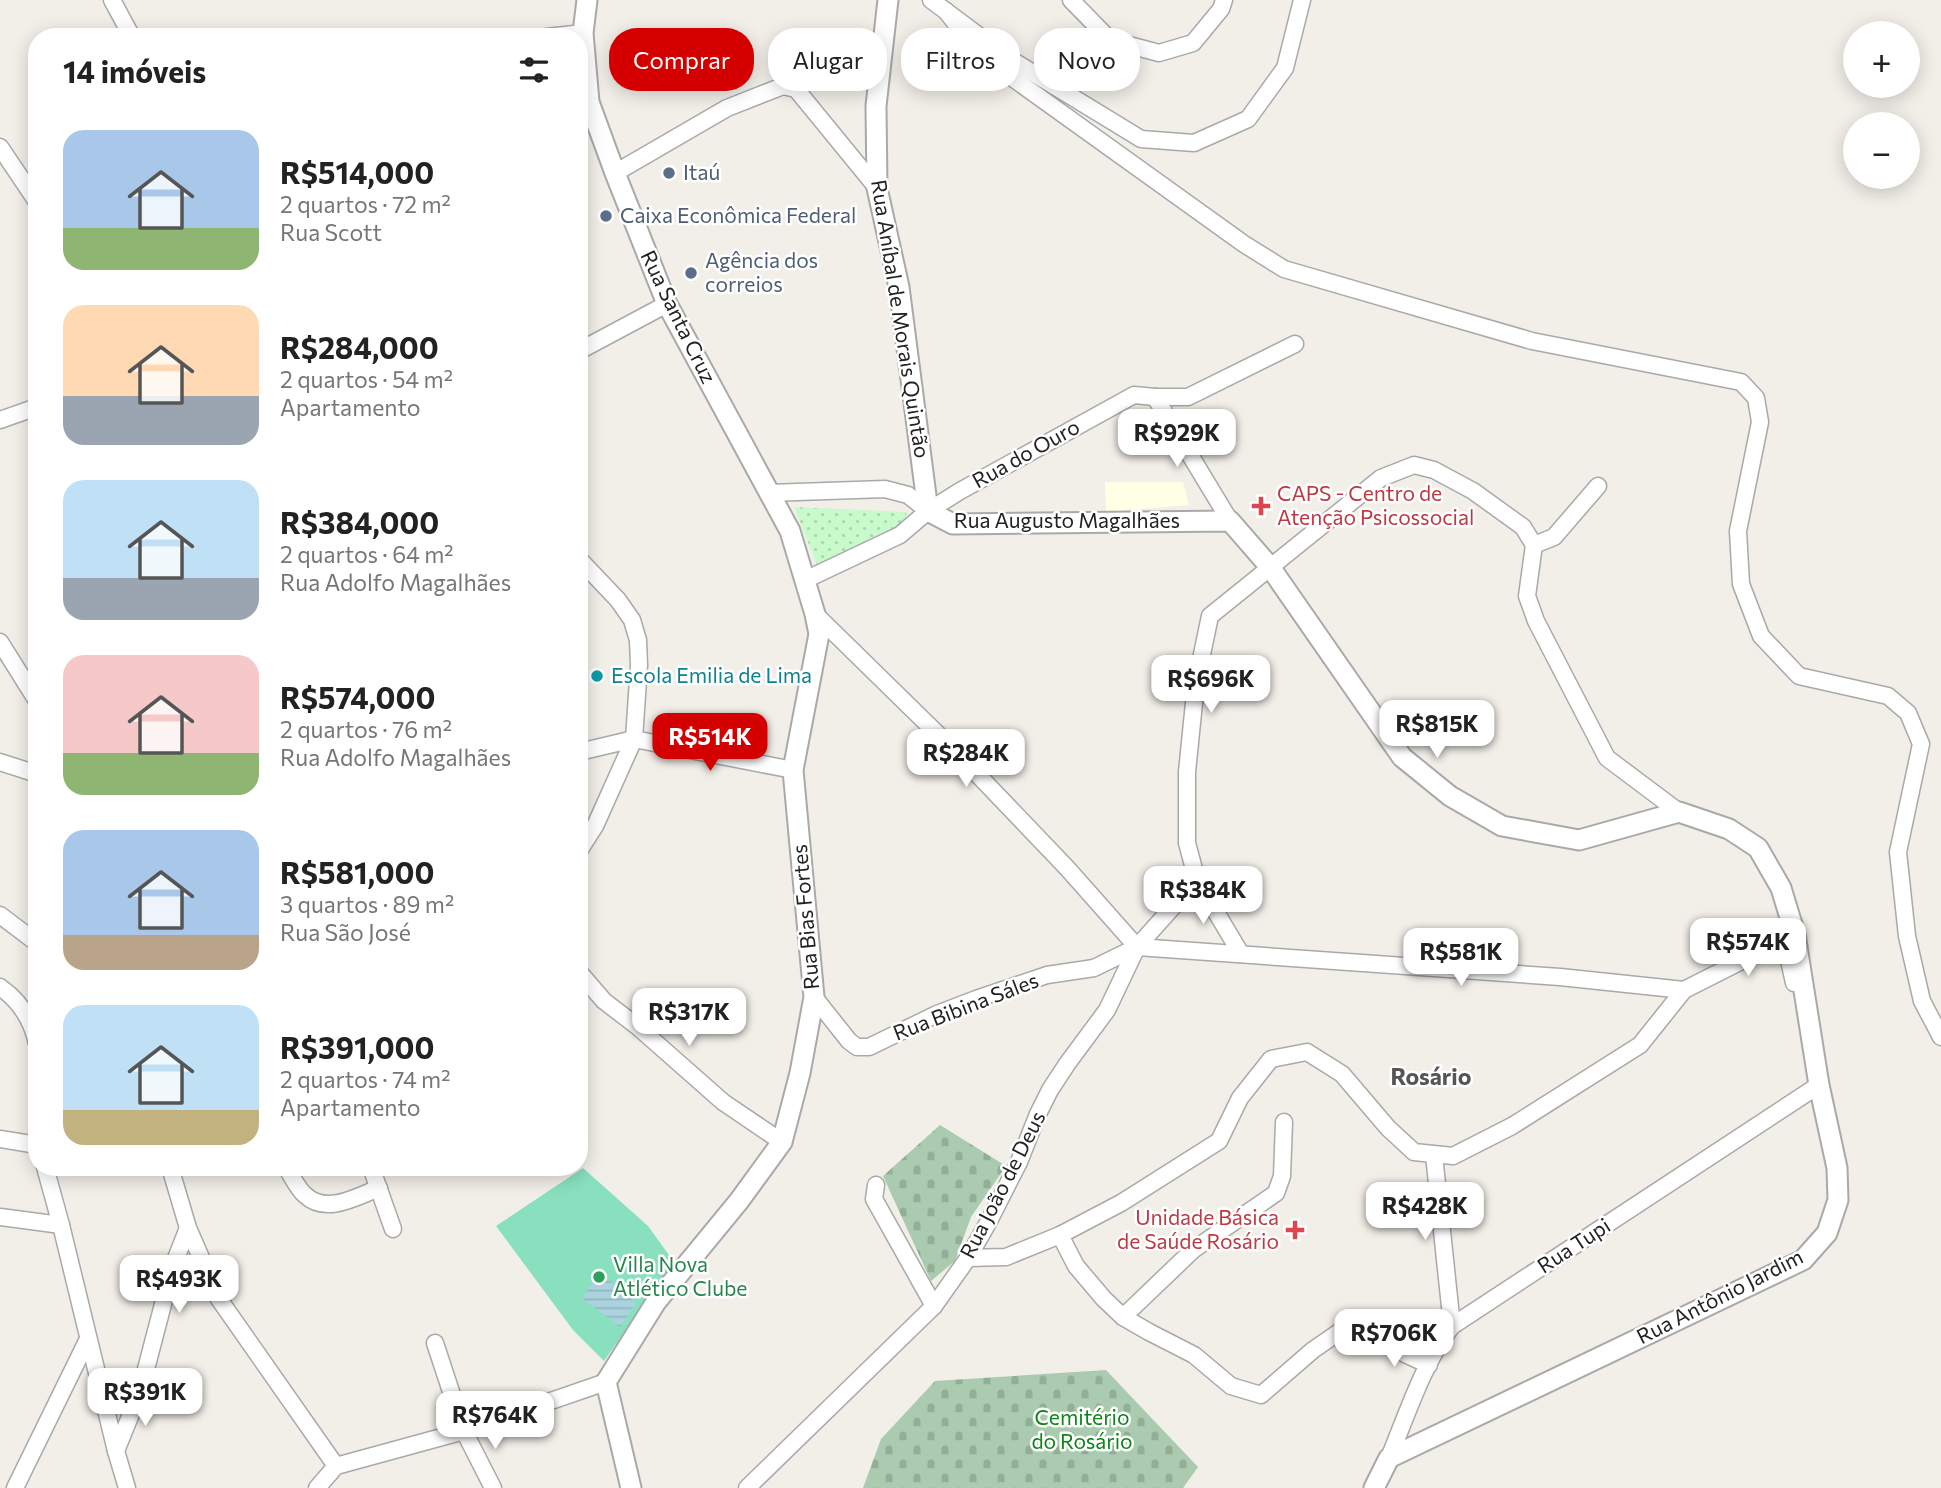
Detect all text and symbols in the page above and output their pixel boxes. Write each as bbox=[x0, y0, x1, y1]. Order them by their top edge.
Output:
map controls bbox=[1843, 21, 1920, 189]
button: + bbox=[1843, 21, 1920, 98]
chip: Comprar bbox=[609, 28, 754, 91]
chip: Alugar bbox=[768, 28, 887, 91]
chip: Filtros bbox=[901, 28, 1020, 91]
chip: Novo bbox=[1034, 28, 1140, 91]
icon: filters bbox=[515, 51, 553, 89]
text: 14 imóveis bbox=[63, 52, 206, 89]
button: − bbox=[1843, 112, 1920, 189]
text: R$514,000 bbox=[280, 153, 434, 190]
icon: home bbox=[119, 158, 203, 242]
place label: Itaú bbox=[683, 159, 720, 184]
marker: Itaú bbox=[661, 165, 677, 181]
street label: Rua Aníbal de Morais Quintão bbox=[867, 178, 936, 460]
text: 2 quartos · 72 m² bbox=[280, 190, 451, 218]
place label: Caixa Econômica Federal bbox=[620, 202, 856, 227]
marker: Caixa Econômica Federal bbox=[598, 208, 614, 224]
text: Rua Scott bbox=[280, 218, 382, 246]
street label: Rua Santa Cruz bbox=[636, 246, 722, 387]
place label: Agência dos correios bbox=[705, 247, 818, 296]
marker: Agência dos correios bbox=[683, 265, 699, 281]
text: R$284,000 bbox=[280, 328, 439, 365]
icon: home bbox=[119, 333, 203, 417]
text: 2 quartos · 54 m² bbox=[280, 365, 453, 393]
text: Apartamento bbox=[280, 393, 421, 421]
pin: R$929K bbox=[1120, 410, 1234, 469]
street label: Rua do Ouro bbox=[967, 413, 1083, 492]
text: R$929K bbox=[1134, 418, 1220, 446]
place label: CAPS - Centro de Atenção Psicossocial bbox=[1277, 480, 1474, 529]
marker: CAPS - Centro de Atenção Psicossocial bbox=[1251, 496, 1271, 516]
text: R$384,000 bbox=[280, 503, 439, 540]
street label: Rua Augusto Magalhães bbox=[954, 507, 1180, 532]
icon: home bbox=[119, 508, 203, 592]
text: 2 quartos · 64 m² bbox=[280, 540, 454, 568]
text: Rua Adolfo Magalhães bbox=[280, 568, 511, 596]
pin: R$696K bbox=[1154, 656, 1268, 715]
place label: Escola Emilia de Lima bbox=[611, 662, 812, 687]
text: R$696K bbox=[1167, 664, 1255, 692]
marker: Escola Emilia de Lima bbox=[589, 668, 605, 684]
text: R$574,000 bbox=[280, 678, 435, 715]
icon: home bbox=[119, 683, 203, 767]
pin: R$815K bbox=[1380, 700, 1494, 760]
text: R$815K bbox=[1395, 709, 1479, 737]
pin: R$514K bbox=[653, 714, 767, 773]
text: 2 quartos · 76 m² bbox=[280, 715, 452, 743]
text: R$514K bbox=[668, 722, 752, 750]
pin: R$284K bbox=[909, 730, 1023, 789]
text: R$284K bbox=[923, 738, 1009, 766]
text: Rua Adolfo Magalhães bbox=[280, 743, 511, 771]
street label: Rua Bias Fortes bbox=[786, 843, 823, 991]
text: R$581,000 bbox=[280, 853, 435, 890]
icon: home bbox=[119, 858, 203, 942]
pin: R$384K bbox=[1146, 866, 1260, 926]
text: R$384K bbox=[1160, 875, 1246, 903]
text: 3 quartos · 89 m² bbox=[280, 890, 454, 918]
text: Rua São José bbox=[280, 918, 411, 946]
pin: R$574K bbox=[1691, 918, 1805, 978]
text: R$574K bbox=[1706, 927, 1790, 955]
pin: R$581K bbox=[1404, 928, 1518, 988]
text: R$581K bbox=[1419, 937, 1503, 965]
street label: Rua Bibina Sáles bbox=[889, 966, 1042, 1045]
pin: R$317K bbox=[632, 988, 746, 1048]
text: R$317K bbox=[648, 997, 730, 1025]
text: R$391,000 bbox=[280, 1028, 434, 1065]
icon: home bbox=[119, 1033, 203, 1117]
district label: Rosário bbox=[1391, 1062, 1471, 1090]
text: 2 quartos · 74 m² bbox=[280, 1065, 450, 1093]
text: Apartamento bbox=[280, 1093, 421, 1121]
street label: Rua João de Deus bbox=[954, 1107, 1050, 1262]
pin: R$428K bbox=[1368, 1182, 1482, 1242]
text: R$428K bbox=[1382, 1191, 1468, 1219]
place label: Unidade Básica de Saúde Rosário bbox=[1117, 1204, 1279, 1253]
street label: Rua Tupi bbox=[1532, 1212, 1614, 1278]
marker: Unidade Básica de Saúde Rosário bbox=[1285, 1220, 1305, 1240]
street label: Rua Antônio Jardim bbox=[1632, 1243, 1807, 1348]
place label: Villa Nova Atlético Clube bbox=[613, 1251, 747, 1300]
pin: R$493K bbox=[122, 1256, 236, 1315]
text: R$493K bbox=[136, 1264, 222, 1292]
marker: Villa Nova Atlético Clube bbox=[591, 1269, 607, 1285]
pin: R$706K bbox=[1337, 1310, 1451, 1369]
text: R$706K bbox=[1350, 1318, 1438, 1346]
pin: R$391K bbox=[88, 1368, 202, 1428]
text: R$391K bbox=[103, 1377, 187, 1405]
pin: R$764K bbox=[438, 1392, 552, 1451]
text: R$764K bbox=[452, 1400, 538, 1428]
park label: Cemitério do Rosário bbox=[1031, 1404, 1133, 1453]

